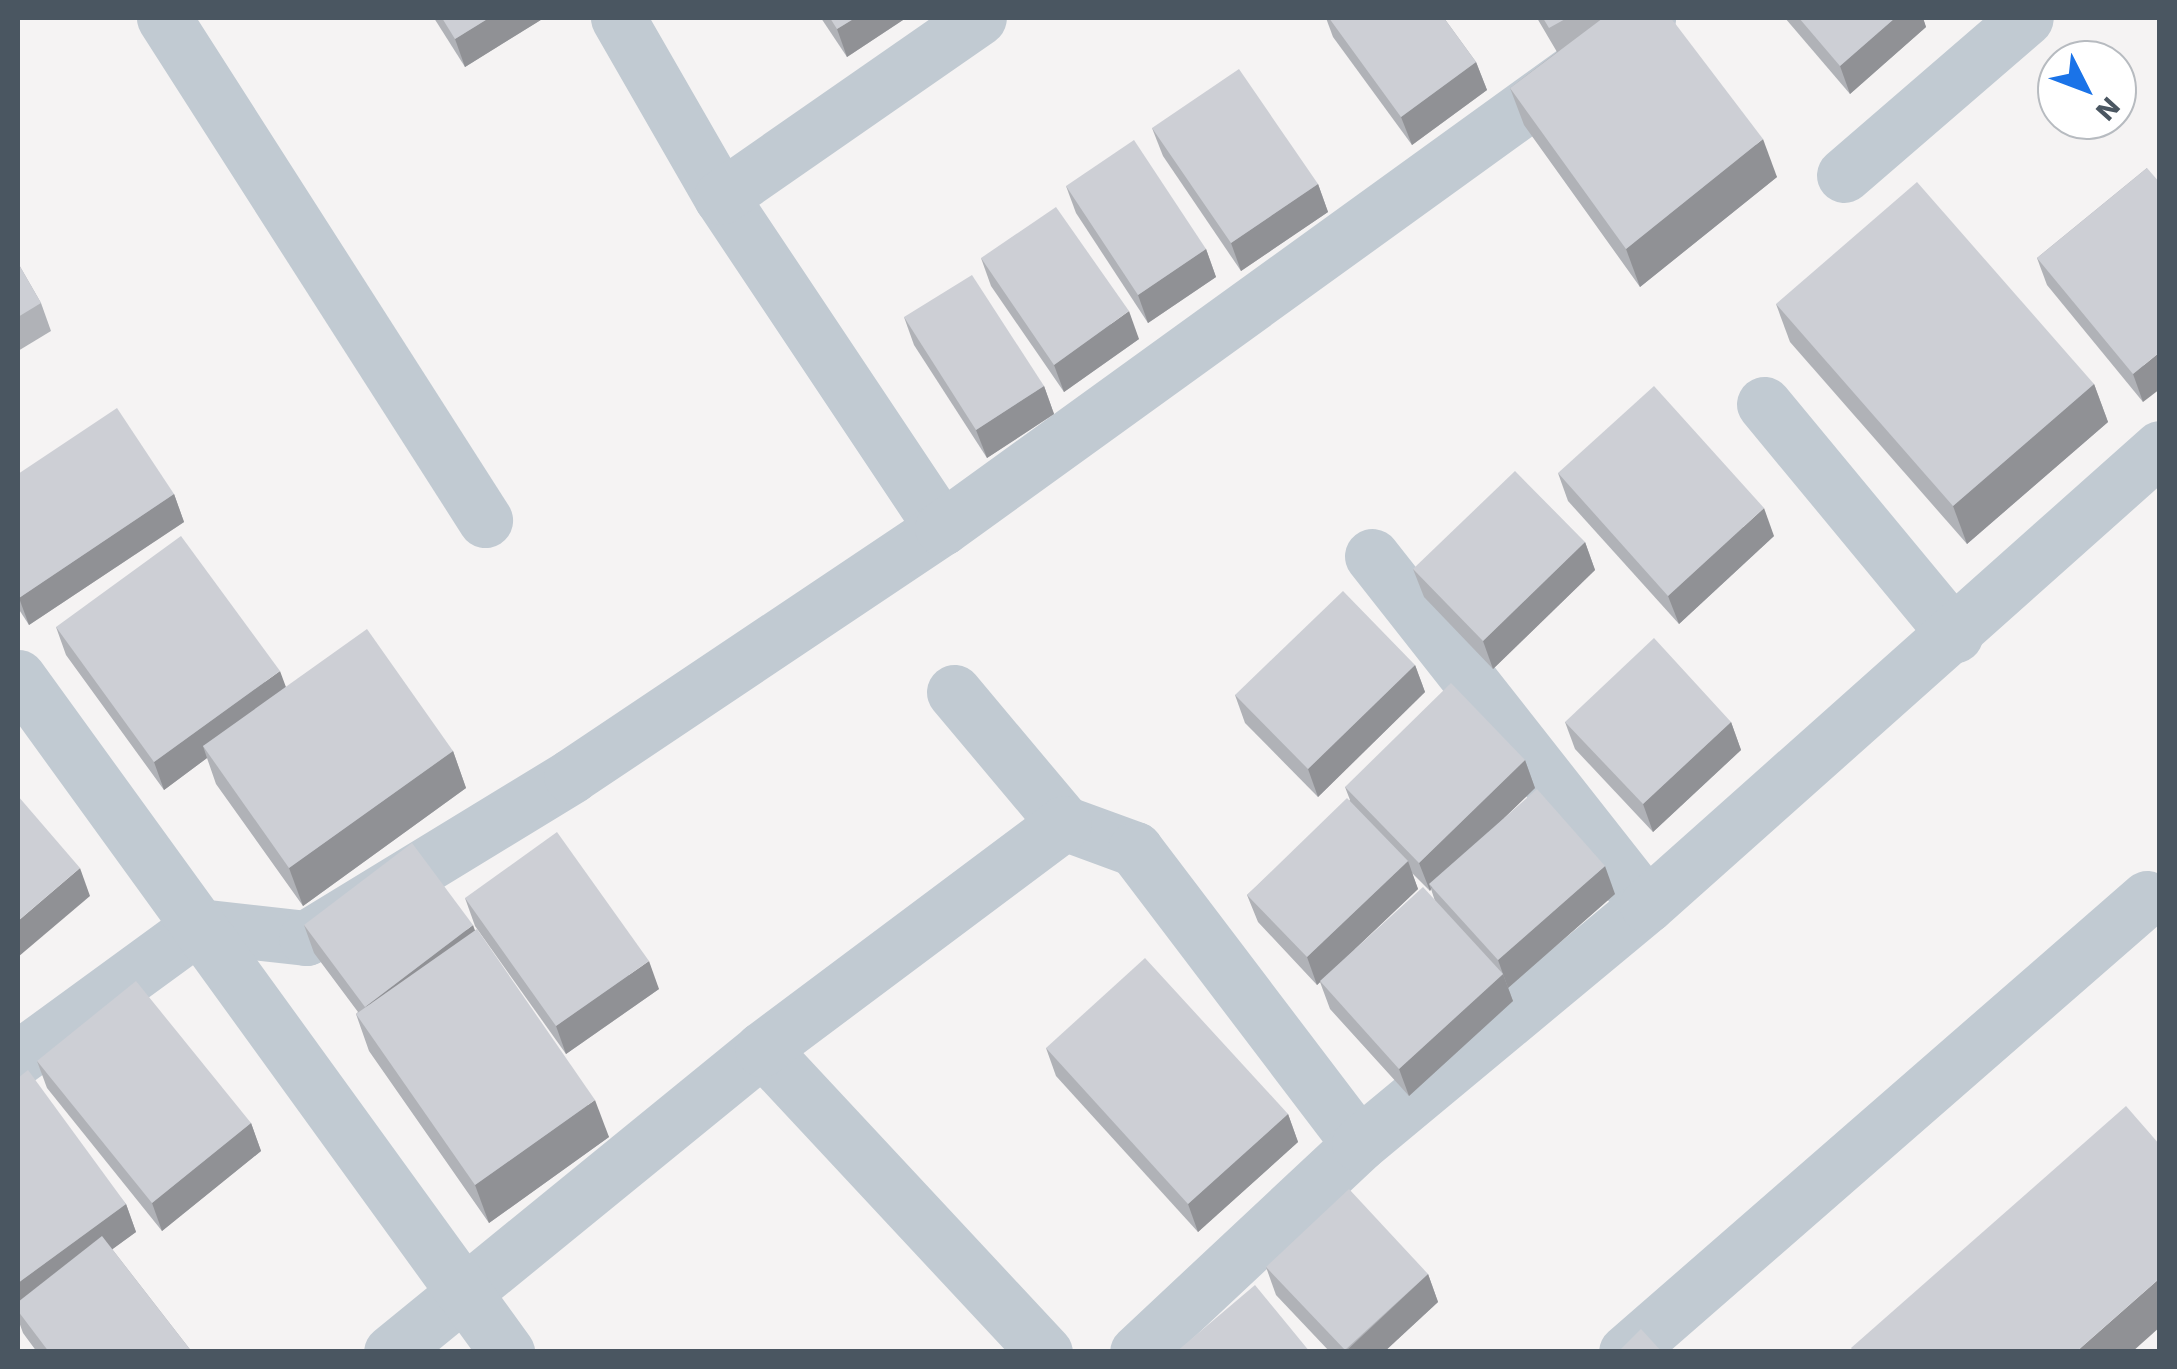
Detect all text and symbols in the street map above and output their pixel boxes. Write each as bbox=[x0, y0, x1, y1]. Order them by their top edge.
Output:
north arrow bbox=[2037, 40, 2137, 140]
text: N bbox=[2089, 90, 2127, 128]

